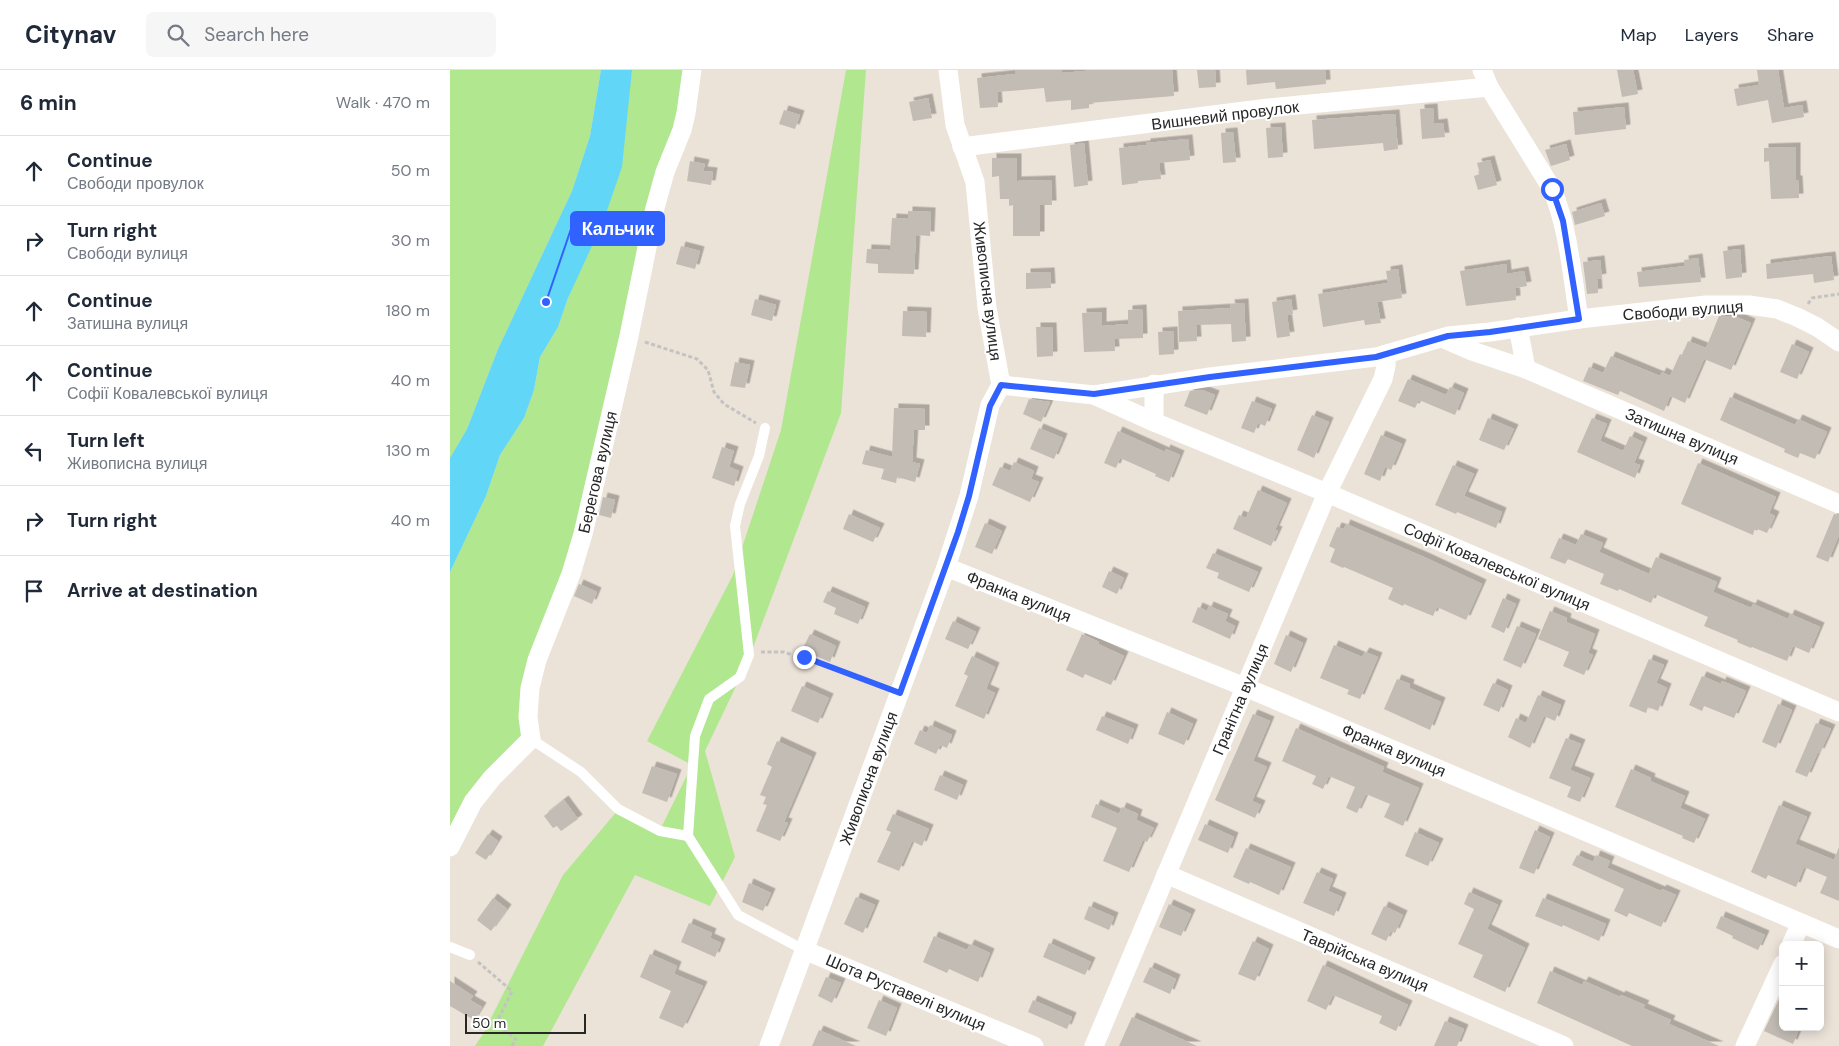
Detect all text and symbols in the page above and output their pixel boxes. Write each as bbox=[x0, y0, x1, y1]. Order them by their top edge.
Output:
search box bbox=[146, 12, 496, 57]
text: Citynav bbox=[25, 19, 116, 50]
icon: search bbox=[164, 21, 192, 49]
text: Search here bbox=[204, 22, 309, 47]
text: Map bbox=[1621, 23, 1657, 47]
text: Layers bbox=[1685, 23, 1739, 47]
text: Share bbox=[1767, 23, 1814, 47]
text: 6 min bbox=[20, 89, 77, 117]
text: Walk · 470 m bbox=[336, 92, 430, 113]
street label: Вишневий провулок bbox=[1150, 96, 1301, 135]
text: Continue bbox=[67, 148, 153, 173]
icon: ahead bbox=[20, 157, 48, 185]
text: 50 m bbox=[391, 160, 430, 181]
text: Свободи провулок bbox=[67, 173, 204, 194]
route start bbox=[1541, 178, 1564, 201]
callout: Кальчик bbox=[571, 212, 664, 245]
text: Кальчик bbox=[582, 217, 655, 241]
text: Turn right bbox=[67, 218, 157, 243]
street label: Живописна вулиця bbox=[969, 220, 1006, 362]
icon: right bbox=[20, 227, 48, 255]
text: 30 m bbox=[391, 230, 430, 251]
text: Свободи вулиця bbox=[67, 243, 188, 264]
text: Continue bbox=[67, 288, 153, 313]
street label: Свободи вулиця bbox=[1622, 296, 1744, 325]
icon: ahead bbox=[20, 297, 48, 325]
text: 180 m bbox=[386, 300, 430, 321]
text: Затишна вулиця bbox=[67, 313, 188, 334]
text: Continue bbox=[67, 358, 153, 383]
icon: ahead bbox=[20, 367, 48, 395]
text: 40 m bbox=[391, 370, 430, 391]
text: Софії Ковалевської вулиця bbox=[67, 383, 268, 404]
street label: Затишна вулиця bbox=[1622, 403, 1742, 470]
street label: Берегова вулиця bbox=[573, 409, 622, 535]
text: Turn left bbox=[67, 428, 145, 453]
icon: left bbox=[20, 437, 48, 465]
text: 130 m bbox=[386, 440, 430, 461]
text: Живописна вулиця bbox=[67, 453, 207, 474]
icon: right bbox=[20, 507, 48, 535]
text: Turn right bbox=[67, 508, 157, 533]
text: 40 m bbox=[391, 510, 430, 531]
street label: Софії Ковалевської вулиця bbox=[1400, 518, 1593, 615]
street label: Франка вулиця bbox=[963, 566, 1074, 627]
icon: arrive bbox=[20, 577, 48, 605]
text: Arrive at destination bbox=[67, 578, 258, 603]
street label: Гранітна вулиця bbox=[1208, 640, 1273, 758]
route end bbox=[793, 646, 816, 669]
street label: Живописна вулиця bbox=[835, 709, 902, 848]
street label: Франка вулиця bbox=[1339, 719, 1449, 782]
street label: Таврійська вулиця bbox=[1298, 924, 1432, 997]
map controls bbox=[1779, 941, 1824, 1031]
button: + bbox=[1779, 941, 1824, 986]
street label: Шота Руставелі вулиця bbox=[823, 949, 989, 1036]
button: − bbox=[1779, 986, 1824, 1031]
scale bar bbox=[465, 1011, 586, 1034]
text: 50 m bbox=[472, 1014, 506, 1032]

